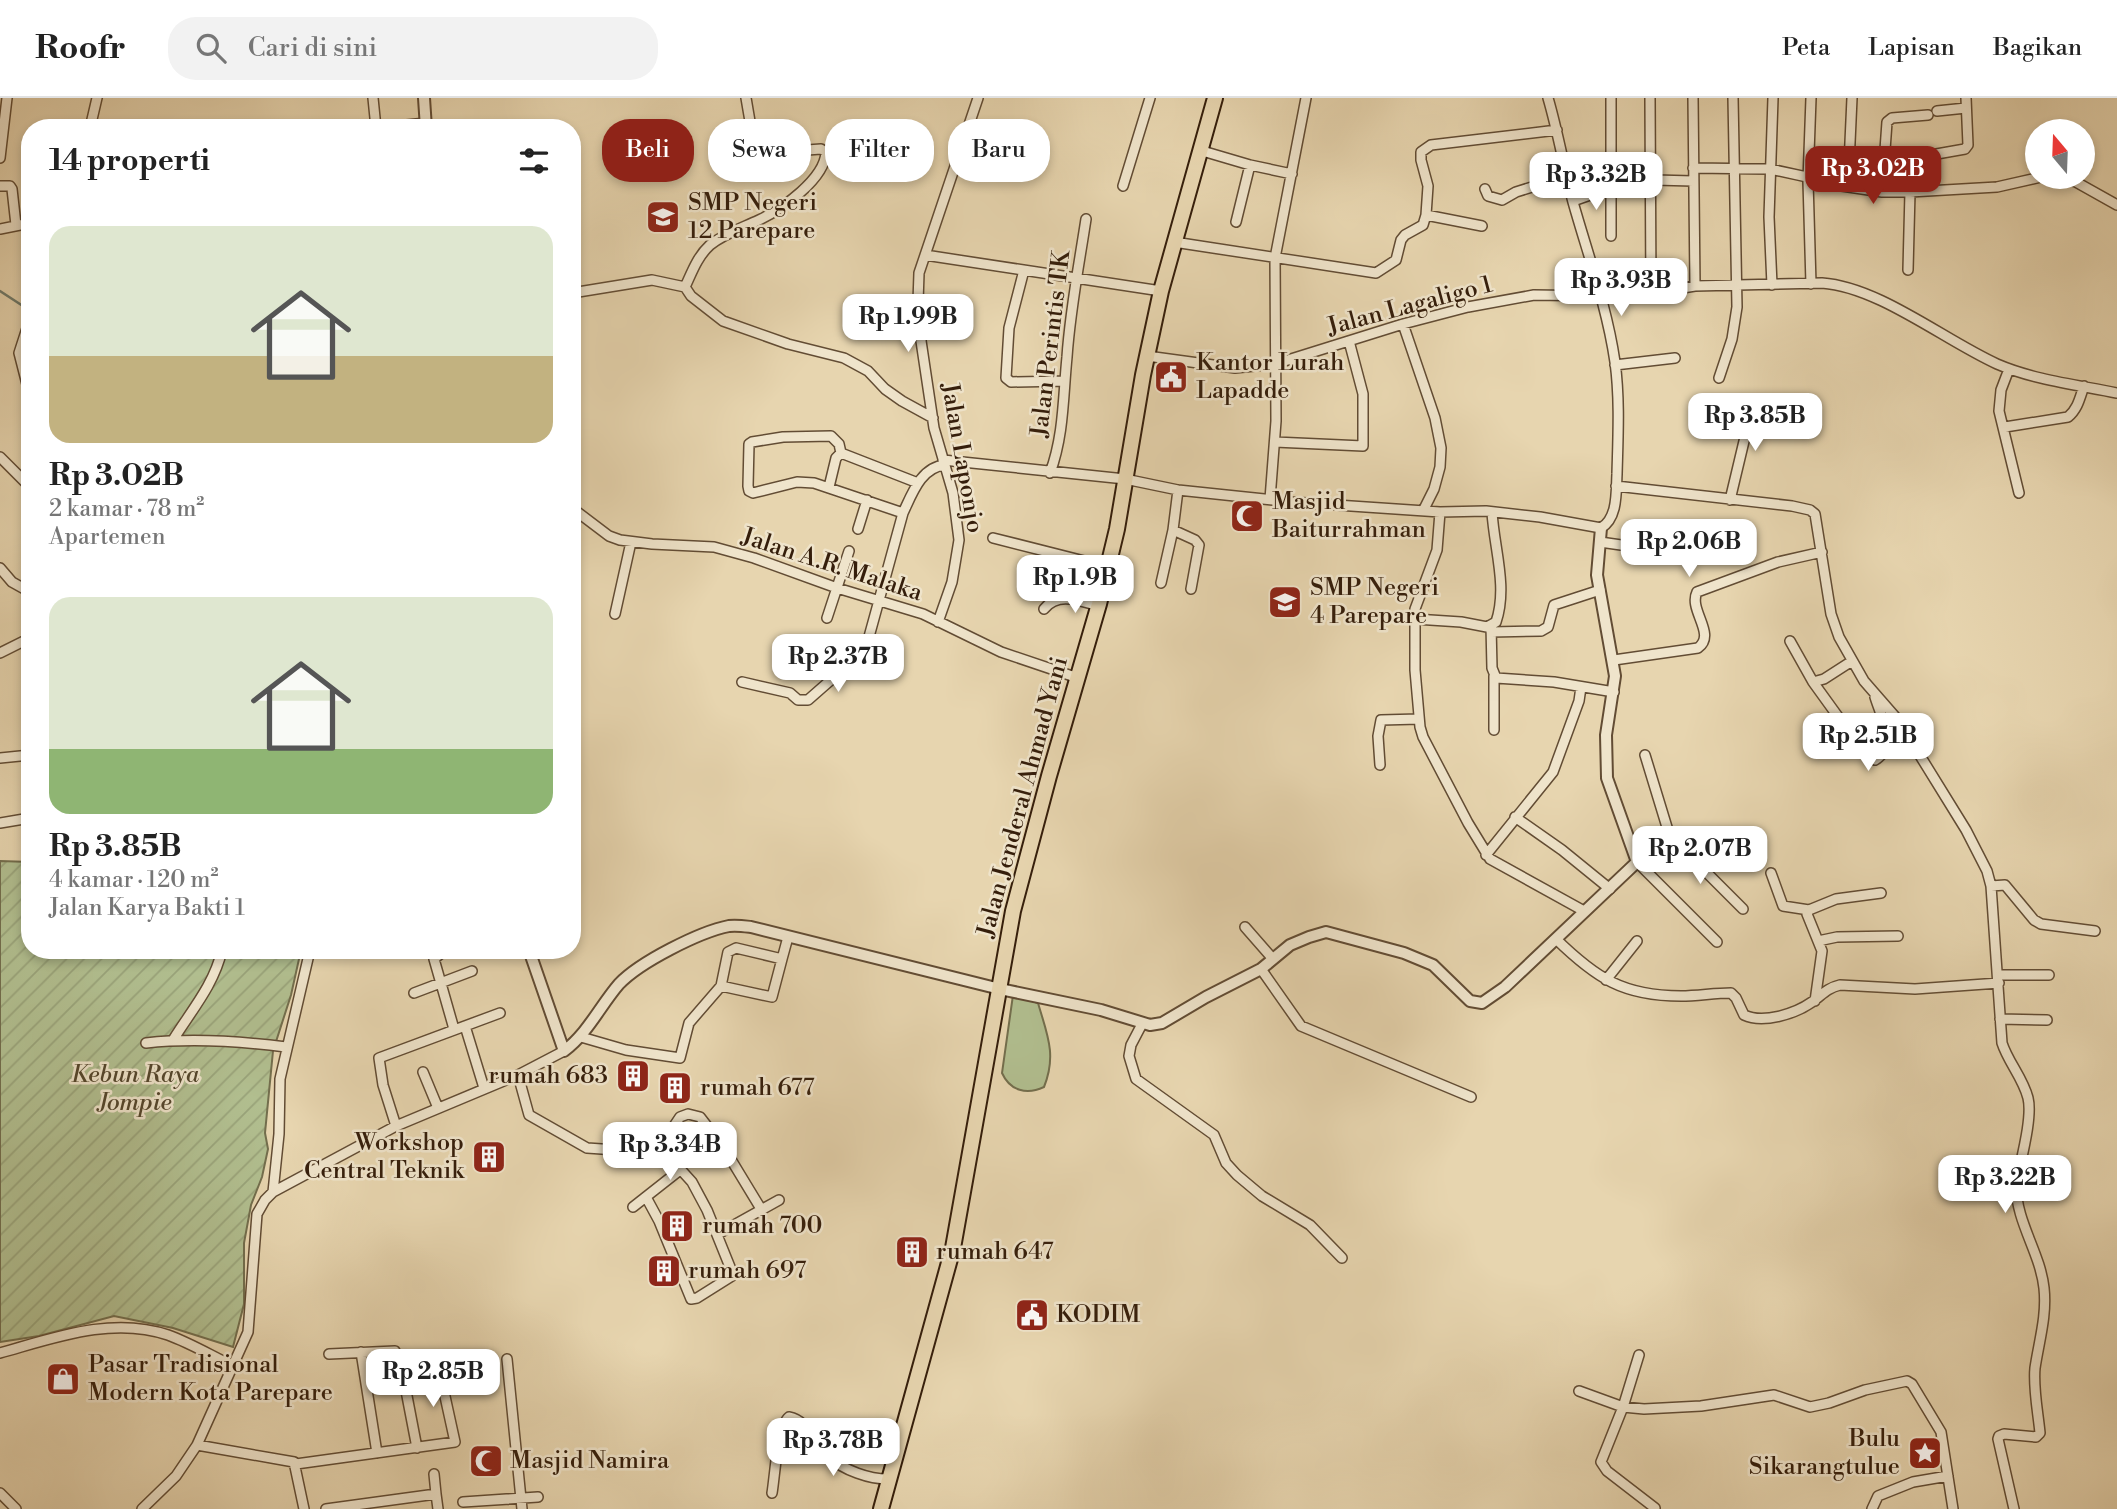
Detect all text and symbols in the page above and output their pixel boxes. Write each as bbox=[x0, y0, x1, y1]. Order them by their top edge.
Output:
search box bbox=[168, 17, 658, 80]
text: Roofr bbox=[35, 28, 126, 69]
icon: search bbox=[192, 29, 230, 67]
text: Cari di sini bbox=[248, 32, 377, 64]
text: Peta bbox=[1782, 33, 1830, 63]
text: Lapisan bbox=[1868, 33, 1955, 63]
text: Bagikan bbox=[1993, 33, 2082, 63]
chip: Beli bbox=[602, 119, 694, 182]
chip: Sewa bbox=[708, 119, 811, 182]
chip: Filter bbox=[825, 119, 934, 182]
chip: Baru bbox=[948, 119, 1050, 182]
north arrow bbox=[2025, 119, 2095, 189]
map controls bbox=[2025, 119, 2095, 189]
text: 14 properti bbox=[49, 142, 210, 180]
icon: filters bbox=[515, 142, 553, 180]
pin: Rp 3.02B bbox=[1801, 146, 1945, 206]
pin: Rp 3.32B bbox=[1524, 152, 1668, 212]
text: Rp 3.02B bbox=[1821, 155, 1925, 183]
text: Rp 3.32B bbox=[1546, 161, 1646, 189]
place label: SMP Negeri 12 Parepare bbox=[688, 188, 817, 246]
school or university icon: SMP Negeri 12 Parepare bbox=[644, 198, 682, 236]
street label: Jalan Perintis TK bbox=[1025, 248, 1077, 440]
pin: Rp 3.93B bbox=[1549, 258, 1693, 318]
text: Rp 3.93B bbox=[1570, 267, 1672, 295]
street label: Jalan Lagaligo 1 bbox=[1323, 269, 1496, 343]
icon: home bbox=[238, 272, 364, 398]
pin: Rp 1.99B bbox=[836, 294, 980, 354]
text: Rp 1.99B bbox=[858, 303, 958, 331]
place label: Kantor Lurah Lapadde bbox=[1196, 348, 1344, 406]
public building icon: Kantor Lurah Lapadde bbox=[1152, 358, 1190, 396]
street label: Jalan Laponjo bbox=[934, 380, 990, 535]
pin: Rp 3.85B bbox=[1683, 394, 1827, 453]
text: Rp 3.85B bbox=[1704, 402, 1806, 430]
text: Rp 3.02B bbox=[49, 457, 184, 495]
place label: Masjid Baiturrahman bbox=[1271, 487, 1426, 545]
text: 2 kamar · 78 m² bbox=[49, 495, 204, 523]
mosque icon: Masjid Baiturrahman bbox=[1228, 497, 1266, 535]
pin: Rp 2.06B bbox=[1617, 519, 1761, 579]
street label: Jalan A.R. Malaka bbox=[737, 521, 927, 609]
text: Apartemen bbox=[49, 523, 165, 551]
text: Rp 2.06B bbox=[1637, 528, 1741, 556]
pin: Rp 1.9B bbox=[1010, 556, 1140, 615]
text: Rp 1.9B bbox=[1033, 564, 1117, 592]
place label: SMP Negeri 4 Parepare bbox=[1310, 573, 1439, 631]
school or university icon: SMP Negeri 4 Parepare bbox=[1266, 583, 1304, 621]
pin: Rp 2.37B bbox=[766, 634, 910, 694]
icon: home bbox=[238, 643, 364, 769]
text: Rp 2.37B bbox=[788, 643, 888, 671]
street label: Jalan Jenderal Ahmad Yani bbox=[971, 653, 1075, 941]
pin: Rp 2.51B bbox=[1796, 714, 1940, 773]
text: Rp 2.51B bbox=[1819, 722, 1917, 750]
pin: Rp 2.07B bbox=[1628, 826, 1772, 886]
text: Rp 3.85B bbox=[49, 828, 182, 866]
text: Rp 2.07B bbox=[1648, 835, 1752, 863]
text: 4 kamar · 120 m² bbox=[49, 866, 219, 894]
text: Jalan Karya Bakti 1 bbox=[49, 894, 245, 922]
building icon: rumah 683 bbox=[614, 1057, 652, 1095]
park label: Kebun Raya Jompie bbox=[71, 1060, 200, 1118]
place label: rumah 683 bbox=[488, 1061, 608, 1091]
building icon: rumah 677 bbox=[656, 1069, 694, 1107]
place label: rumah 677 bbox=[700, 1073, 815, 1103]
pin: Rp 3.34B bbox=[598, 1122, 742, 1182]
place label: Workshop Central Teknik bbox=[304, 1128, 465, 1186]
text: Rp 3.34B bbox=[619, 1131, 721, 1159]
building icon: Workshop Central Teknik bbox=[470, 1138, 508, 1176]
pin: Rp 3.22B bbox=[1933, 1156, 2077, 1215]
text: Rp 3.22B bbox=[1954, 1164, 2056, 1192]
building icon: rumah 700 bbox=[658, 1207, 696, 1245]
place label: rumah 700 bbox=[702, 1211, 822, 1241]
building icon: rumah 647 bbox=[893, 1233, 931, 1271]
place label: rumah 647 bbox=[936, 1237, 1054, 1267]
building icon: rumah 697 bbox=[645, 1252, 683, 1290]
place label: rumah 697 bbox=[688, 1256, 806, 1286]
public building icon: KODIM bbox=[1013, 1296, 1051, 1334]
place label: KODIM bbox=[1056, 1300, 1140, 1330]
place label: Pasar Tradisional Modern Kota Parepare bbox=[88, 1350, 333, 1408]
pin: Rp 2.85B bbox=[361, 1350, 505, 1409]
text: Rp 2.85B bbox=[382, 1358, 484, 1386]
shop icon: Pasar Tradisional Modern Kota Parepare bbox=[44, 1360, 82, 1398]
pin: Rp 3.78B bbox=[761, 1418, 905, 1478]
place label: Bulu Sikarangtulue bbox=[1749, 1424, 1900, 1482]
text: Rp 3.78B bbox=[783, 1427, 883, 1455]
place icon: Bulu Sikarangtulue bbox=[1906, 1434, 1944, 1472]
mosque icon: Masjid Namira bbox=[467, 1442, 505, 1480]
place label: Masjid Namira bbox=[510, 1446, 670, 1476]

